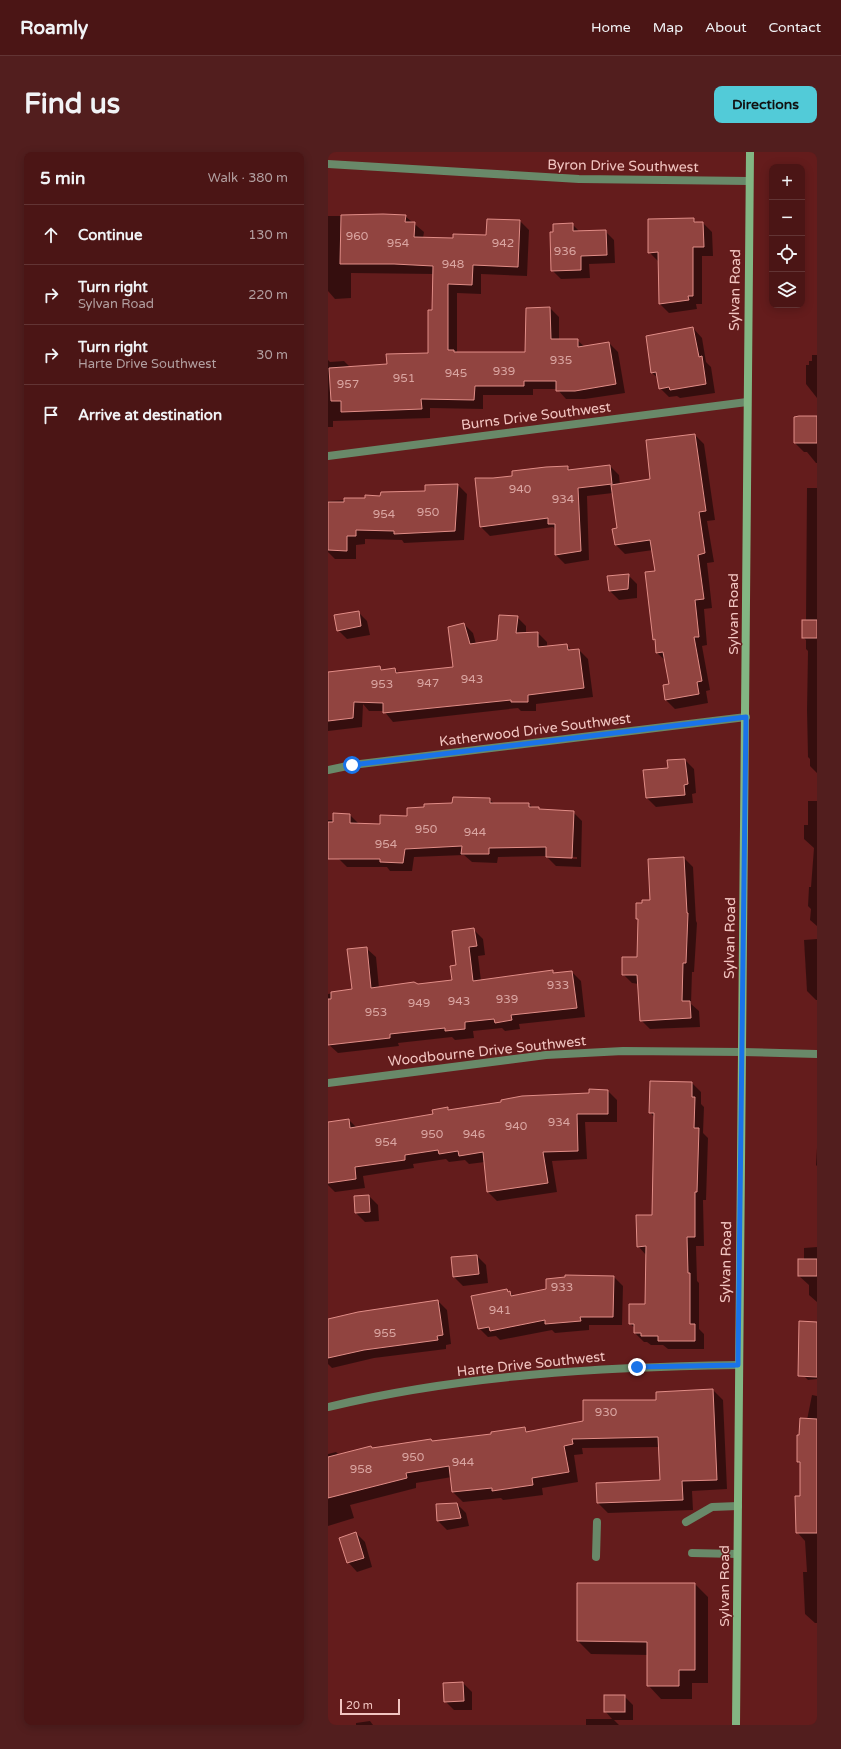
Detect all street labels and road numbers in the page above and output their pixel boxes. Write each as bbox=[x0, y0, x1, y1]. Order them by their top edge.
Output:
street label: Byron Drive Southwest bbox=[547, 156, 699, 176]
street label: Sylvan Road bbox=[726, 249, 744, 331]
street label: Burns Drive Southwest bbox=[460, 398, 613, 434]
street label: Sylvan Road bbox=[725, 573, 742, 655]
street label: Katherwood Drive Southwest bbox=[438, 710, 633, 750]
street label: Sylvan Road bbox=[721, 897, 739, 979]
street label: Woodbourne Drive Southwest bbox=[387, 1032, 588, 1070]
street label: Sylvan Road bbox=[717, 1221, 735, 1303]
street label: Harte Drive Southwest bbox=[456, 1348, 607, 1380]
street label: Sylvan Road bbox=[716, 1545, 733, 1627]

